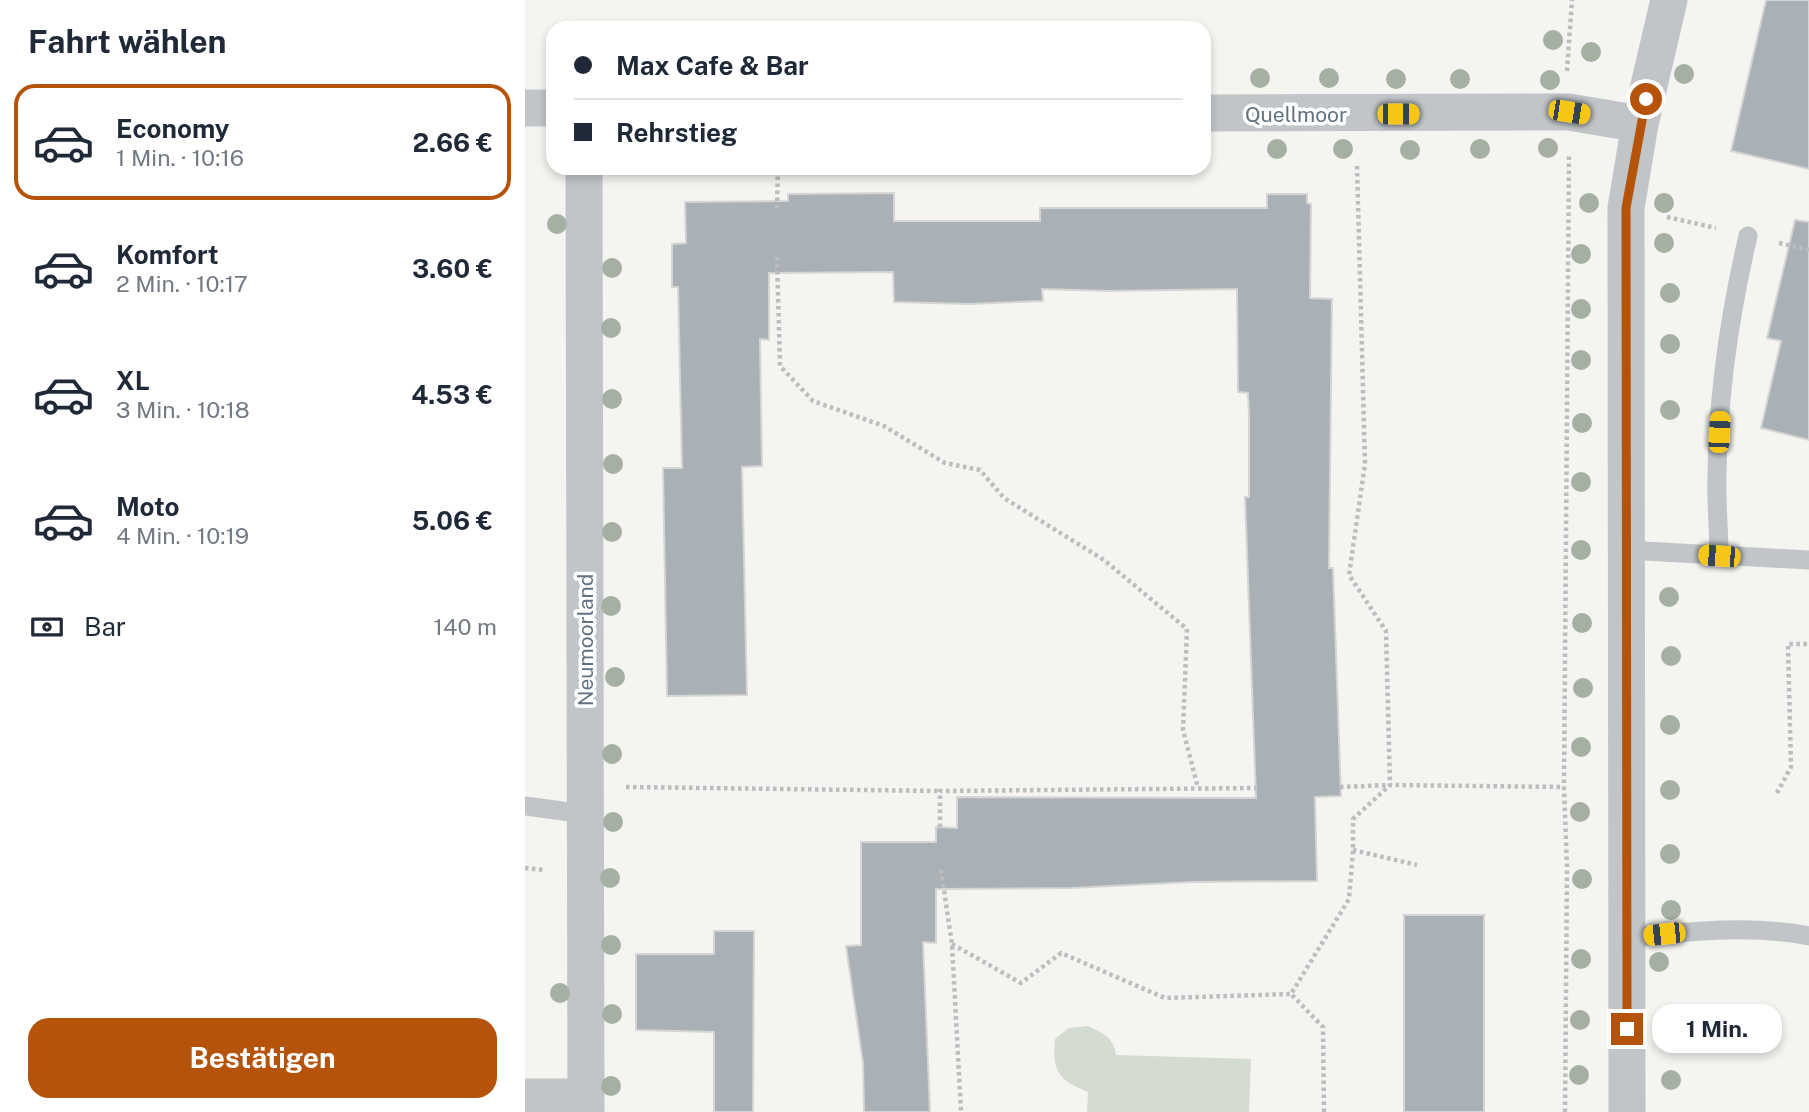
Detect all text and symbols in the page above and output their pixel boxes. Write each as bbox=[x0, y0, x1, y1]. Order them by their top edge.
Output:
text: Fahrt wählen bbox=[28, 23, 227, 60]
text: Max Cafe & Bar bbox=[616, 50, 809, 81]
route start bbox=[1630, 83, 1662, 115]
car bbox=[1547, 98, 1592, 126]
street label: Quellmoor bbox=[1245, 102, 1347, 127]
car bbox=[1378, 104, 1420, 125]
icon: car bbox=[32, 111, 95, 174]
text: Economy bbox=[116, 113, 229, 144]
text: Rehrstieg bbox=[616, 117, 737, 148]
text: 2.66 € bbox=[412, 127, 493, 158]
text: 1 Min. · 10:16 bbox=[116, 144, 244, 171]
icon: car bbox=[32, 237, 95, 300]
text: Komfort bbox=[116, 239, 218, 270]
text: 3.60 € bbox=[412, 253, 493, 284]
text: 2 Min. · 10:17 bbox=[116, 270, 248, 297]
icon: car bbox=[32, 363, 95, 426]
text: XL bbox=[116, 365, 150, 396]
text: 4.53 € bbox=[411, 379, 493, 410]
text: 3 Min. · 10:18 bbox=[116, 396, 250, 423]
car bbox=[1708, 410, 1731, 454]
icon: car bbox=[32, 489, 95, 552]
text: Moto bbox=[116, 491, 179, 522]
text: 5.06 € bbox=[412, 505, 493, 536]
text: 4 Min. · 10:19 bbox=[116, 522, 249, 549]
car bbox=[1698, 544, 1741, 568]
street label: Neumoorland bbox=[573, 574, 598, 706]
icon: cash bbox=[28, 608, 66, 646]
text: Bar bbox=[84, 611, 126, 642]
text: 140 m bbox=[434, 613, 497, 640]
car bbox=[1643, 921, 1686, 947]
callout: 1 Min. bbox=[1651, 1004, 1781, 1054]
route end bbox=[1611, 1013, 1643, 1045]
text: 1 Min. bbox=[1686, 1015, 1748, 1042]
button: Bestätigen bbox=[28, 1018, 497, 1098]

